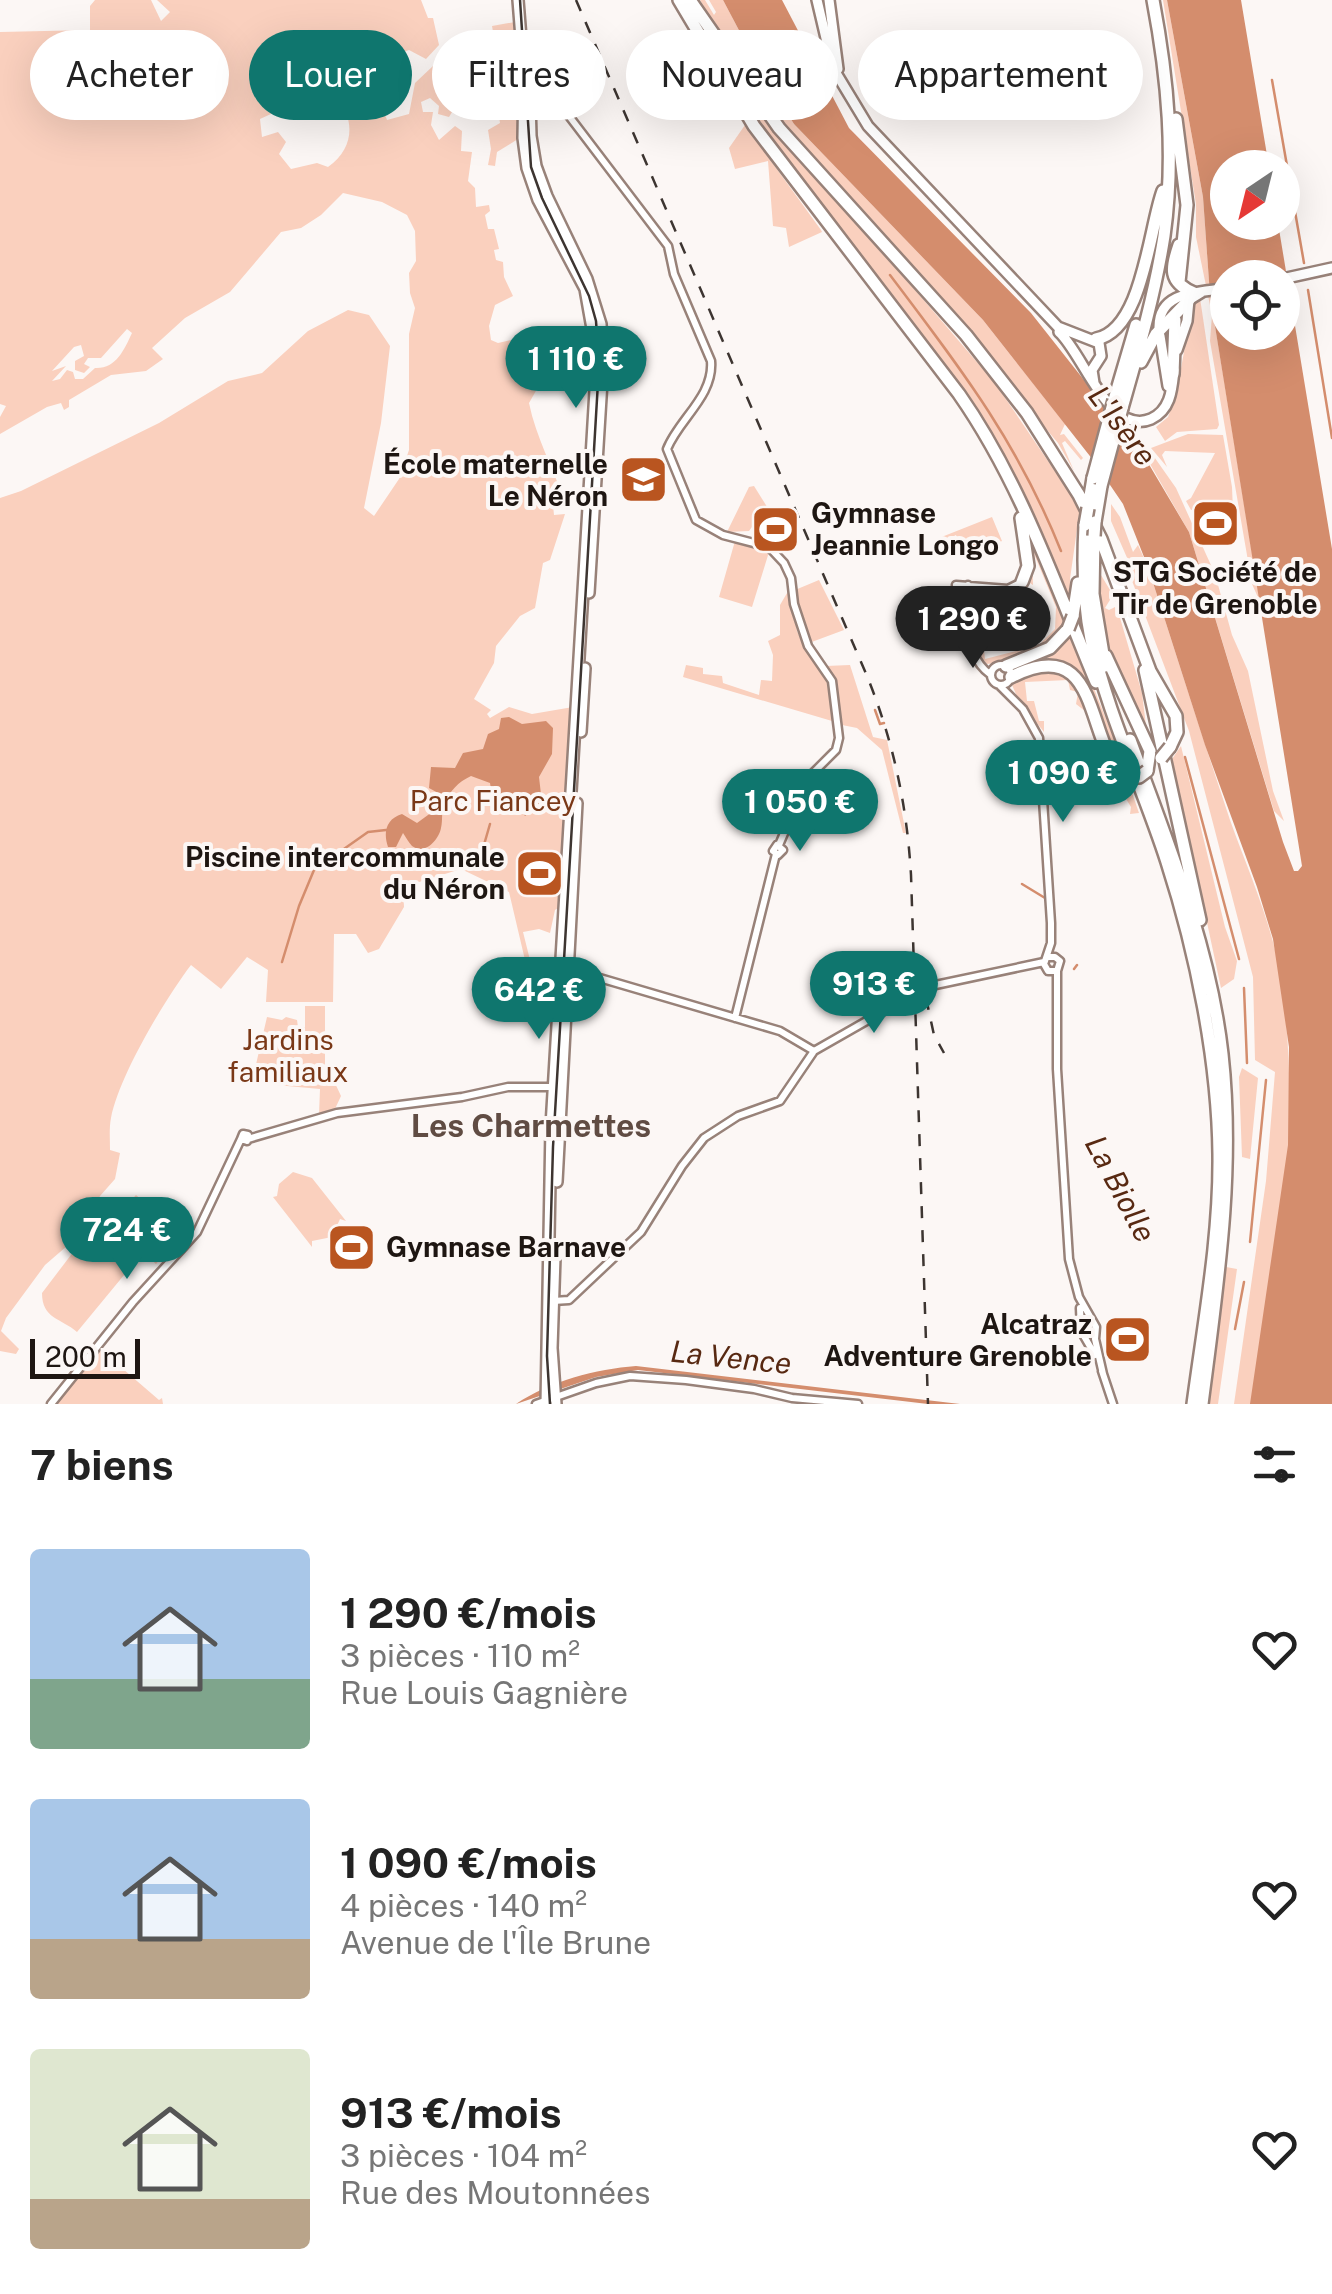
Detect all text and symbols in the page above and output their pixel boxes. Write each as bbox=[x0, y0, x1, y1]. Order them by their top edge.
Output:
chip: Acheter bbox=[30, 30, 229, 120]
chip: Louer bbox=[249, 30, 412, 120]
chip: Filtres bbox=[432, 30, 606, 120]
chip: Nouveau bbox=[626, 30, 838, 120]
chip: Appartement bbox=[858, 30, 1143, 120]
north arrow bbox=[1210, 150, 1300, 240]
map controls bbox=[1210, 150, 1300, 350]
button: locate bbox=[1210, 260, 1300, 350]
pin: 1 110 € bbox=[484, 326, 668, 411]
text: 1 110 € bbox=[528, 340, 625, 377]
water label: L'Isère bbox=[1081, 378, 1165, 473]
place label: École maternelle Le Néron bbox=[383, 447, 608, 512]
school or university icon: École maternelle Le Néron bbox=[617, 454, 669, 506]
place label: Gymnase Jeannie Longo bbox=[811, 496, 999, 561]
sports icon: STG Société de Tir de Grenoble bbox=[1189, 498, 1241, 550]
sports icon: Gymnase Jeannie Longo bbox=[750, 503, 802, 555]
place label: STG Société de Tir de Grenoble bbox=[1112, 555, 1318, 620]
pin: 1 290 € bbox=[881, 586, 1065, 671]
text: 1 290 € bbox=[918, 600, 1028, 637]
pin: 1 090 € bbox=[971, 740, 1155, 825]
text: 1 090 € bbox=[1007, 754, 1119, 791]
pin: 1 050 € bbox=[708, 769, 892, 854]
text: 1 050 € bbox=[744, 783, 856, 820]
park label: Parc Fiancey bbox=[410, 784, 576, 817]
place label: Piscine intercommunale du Néron bbox=[185, 840, 505, 905]
sports icon: Piscine intercommunale du Néron bbox=[514, 847, 566, 899]
pin: 913 € bbox=[804, 951, 944, 1036]
pin: 642 € bbox=[469, 957, 609, 1042]
text: 913 € bbox=[832, 965, 916, 1002]
text: 642 € bbox=[494, 971, 584, 1008]
park label: Jardins familiaux bbox=[228, 1023, 348, 1088]
district label: Les Charmettes bbox=[411, 1107, 651, 1144]
water label: La Biolle bbox=[1078, 1129, 1164, 1248]
pin: 724 € bbox=[57, 1197, 197, 1282]
text: 724 € bbox=[82, 1211, 172, 1248]
sports icon: Gymnase Barnave bbox=[325, 1221, 377, 1273]
place label: Gymnase Barnave bbox=[386, 1230, 626, 1263]
place label: Alcatraz Adventure Grenoble bbox=[823, 1307, 1092, 1372]
sports icon: Alcatraz Adventure Grenoble bbox=[1101, 1314, 1153, 1366]
water label: La Vence bbox=[669, 1333, 793, 1381]
scale bar bbox=[30, 1334, 140, 1378]
text: 200 m bbox=[45, 1340, 127, 1373]
icon: filters bbox=[1247, 1437, 1302, 1492]
text: 7 biens bbox=[30, 1440, 174, 1489]
text: 1 290 €/mois bbox=[340, 1588, 597, 1637]
icon: home bbox=[110, 1589, 230, 1709]
icon: heart bbox=[1247, 1622, 1302, 1677]
text: 3 pièces · 110 m² bbox=[340, 1637, 580, 1674]
text: Rue Louis Gagnière bbox=[340, 1674, 628, 1711]
text: 1 090 €/mois bbox=[340, 1838, 597, 1887]
icon: home bbox=[110, 1839, 230, 1959]
icon: heart bbox=[1247, 1872, 1302, 1927]
text: 4 pièces · 140 m² bbox=[340, 1887, 587, 1924]
text: Avenue de l'Île Brune bbox=[340, 1924, 651, 1961]
text: 913 €/mois bbox=[340, 2088, 562, 2137]
icon: home bbox=[110, 2089, 230, 2209]
icon: heart bbox=[1247, 2122, 1302, 2177]
text: 3 pièces · 104 m² bbox=[340, 2137, 587, 2174]
text: Rue des Moutonnées bbox=[340, 2174, 650, 2211]

